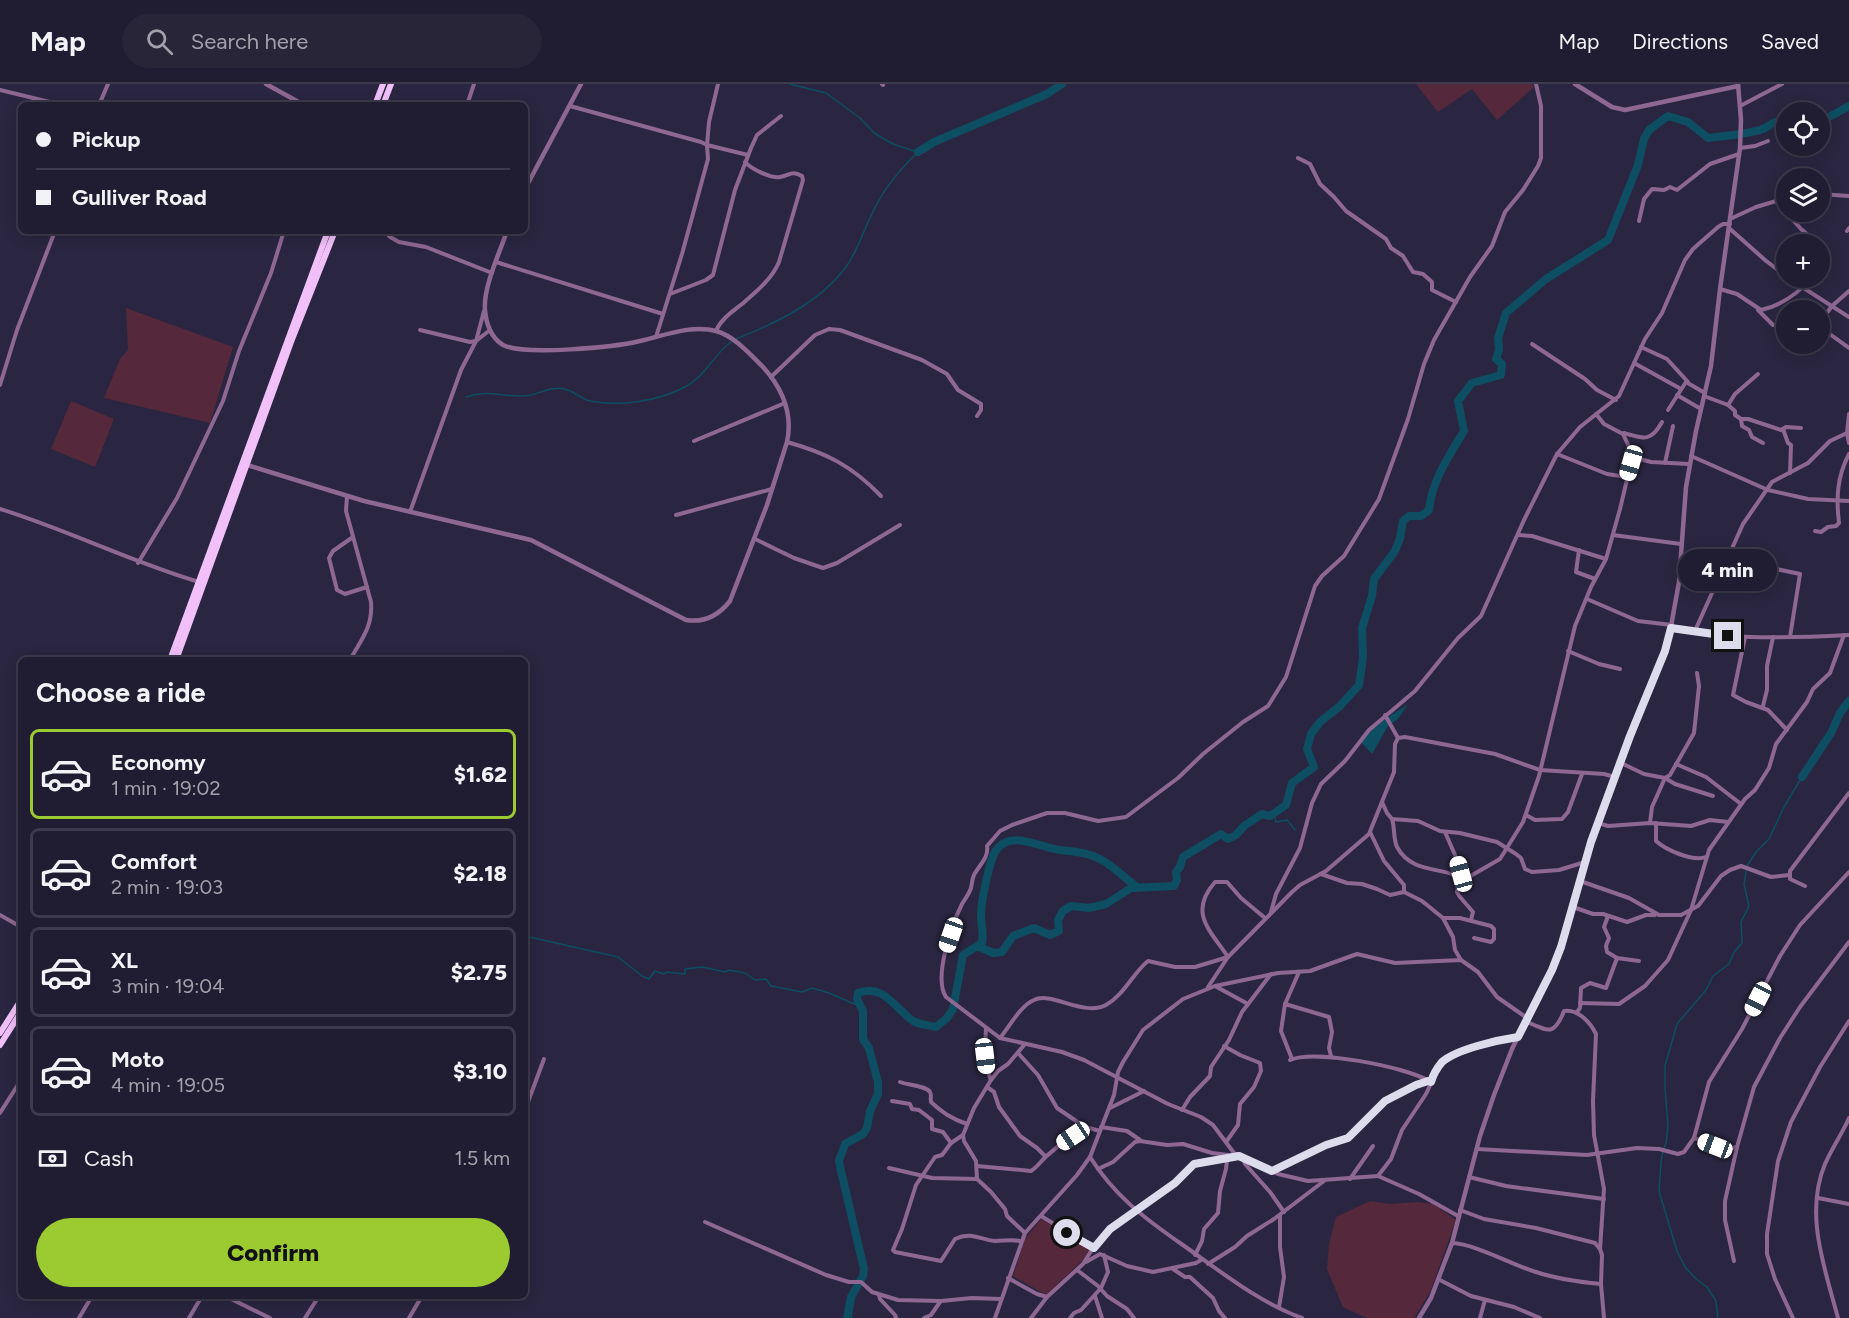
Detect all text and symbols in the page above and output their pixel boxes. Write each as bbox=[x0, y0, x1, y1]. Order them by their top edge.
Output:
search box bbox=[122, 14, 542, 68]
text: Map bbox=[30, 24, 86, 58]
icon: search bbox=[143, 25, 176, 58]
text: Search here bbox=[191, 28, 308, 55]
text: Map bbox=[1558, 29, 1599, 54]
text: Directions bbox=[1632, 29, 1728, 54]
text: Saved bbox=[1761, 29, 1819, 54]
map controls bbox=[1776, 102, 1830, 354]
button: locate bbox=[1776, 102, 1830, 156]
text: Pickup bbox=[72, 126, 141, 153]
button: layers bbox=[1776, 168, 1830, 222]
text: Gulliver Road bbox=[72, 184, 207, 211]
button: + bbox=[1776, 234, 1830, 288]
button: − bbox=[1776, 300, 1830, 354]
car bbox=[1617, 443, 1645, 483]
callout: 4 min bbox=[1678, 549, 1778, 591]
text: 4 min bbox=[1701, 558, 1754, 582]
route end bbox=[1714, 622, 1741, 649]
text: Choose a ride bbox=[36, 676, 205, 709]
icon: car bbox=[39, 747, 93, 801]
text: Economy bbox=[111, 749, 206, 776]
text: $1.62 bbox=[454, 761, 507, 788]
text: 1 min · 19:02 bbox=[111, 776, 221, 800]
icon: car bbox=[39, 846, 93, 900]
text: Comfort bbox=[111, 848, 197, 875]
car bbox=[1448, 854, 1474, 894]
text: $2.18 bbox=[453, 860, 507, 887]
text: 2 min · 19:03 bbox=[111, 875, 223, 899]
car bbox=[937, 915, 965, 955]
icon: car bbox=[39, 945, 93, 999]
text: XL bbox=[111, 947, 138, 974]
text: $2.75 bbox=[451, 959, 507, 986]
text: 3 min · 19:04 bbox=[111, 974, 224, 998]
car bbox=[1742, 979, 1774, 1019]
car bbox=[974, 1037, 996, 1075]
icon: car bbox=[39, 1044, 93, 1098]
text: Moto bbox=[111, 1046, 164, 1073]
text: $3.10 bbox=[453, 1058, 507, 1085]
text: 4 min · 19:05 bbox=[111, 1073, 225, 1097]
car bbox=[1053, 1118, 1093, 1154]
car bbox=[1695, 1131, 1735, 1161]
icon: cash bbox=[36, 1142, 69, 1175]
text: Cash bbox=[84, 1145, 134, 1172]
text: 1.5 km bbox=[454, 1146, 510, 1170]
button: Confirm bbox=[36, 1218, 510, 1287]
route start bbox=[1053, 1219, 1080, 1246]

